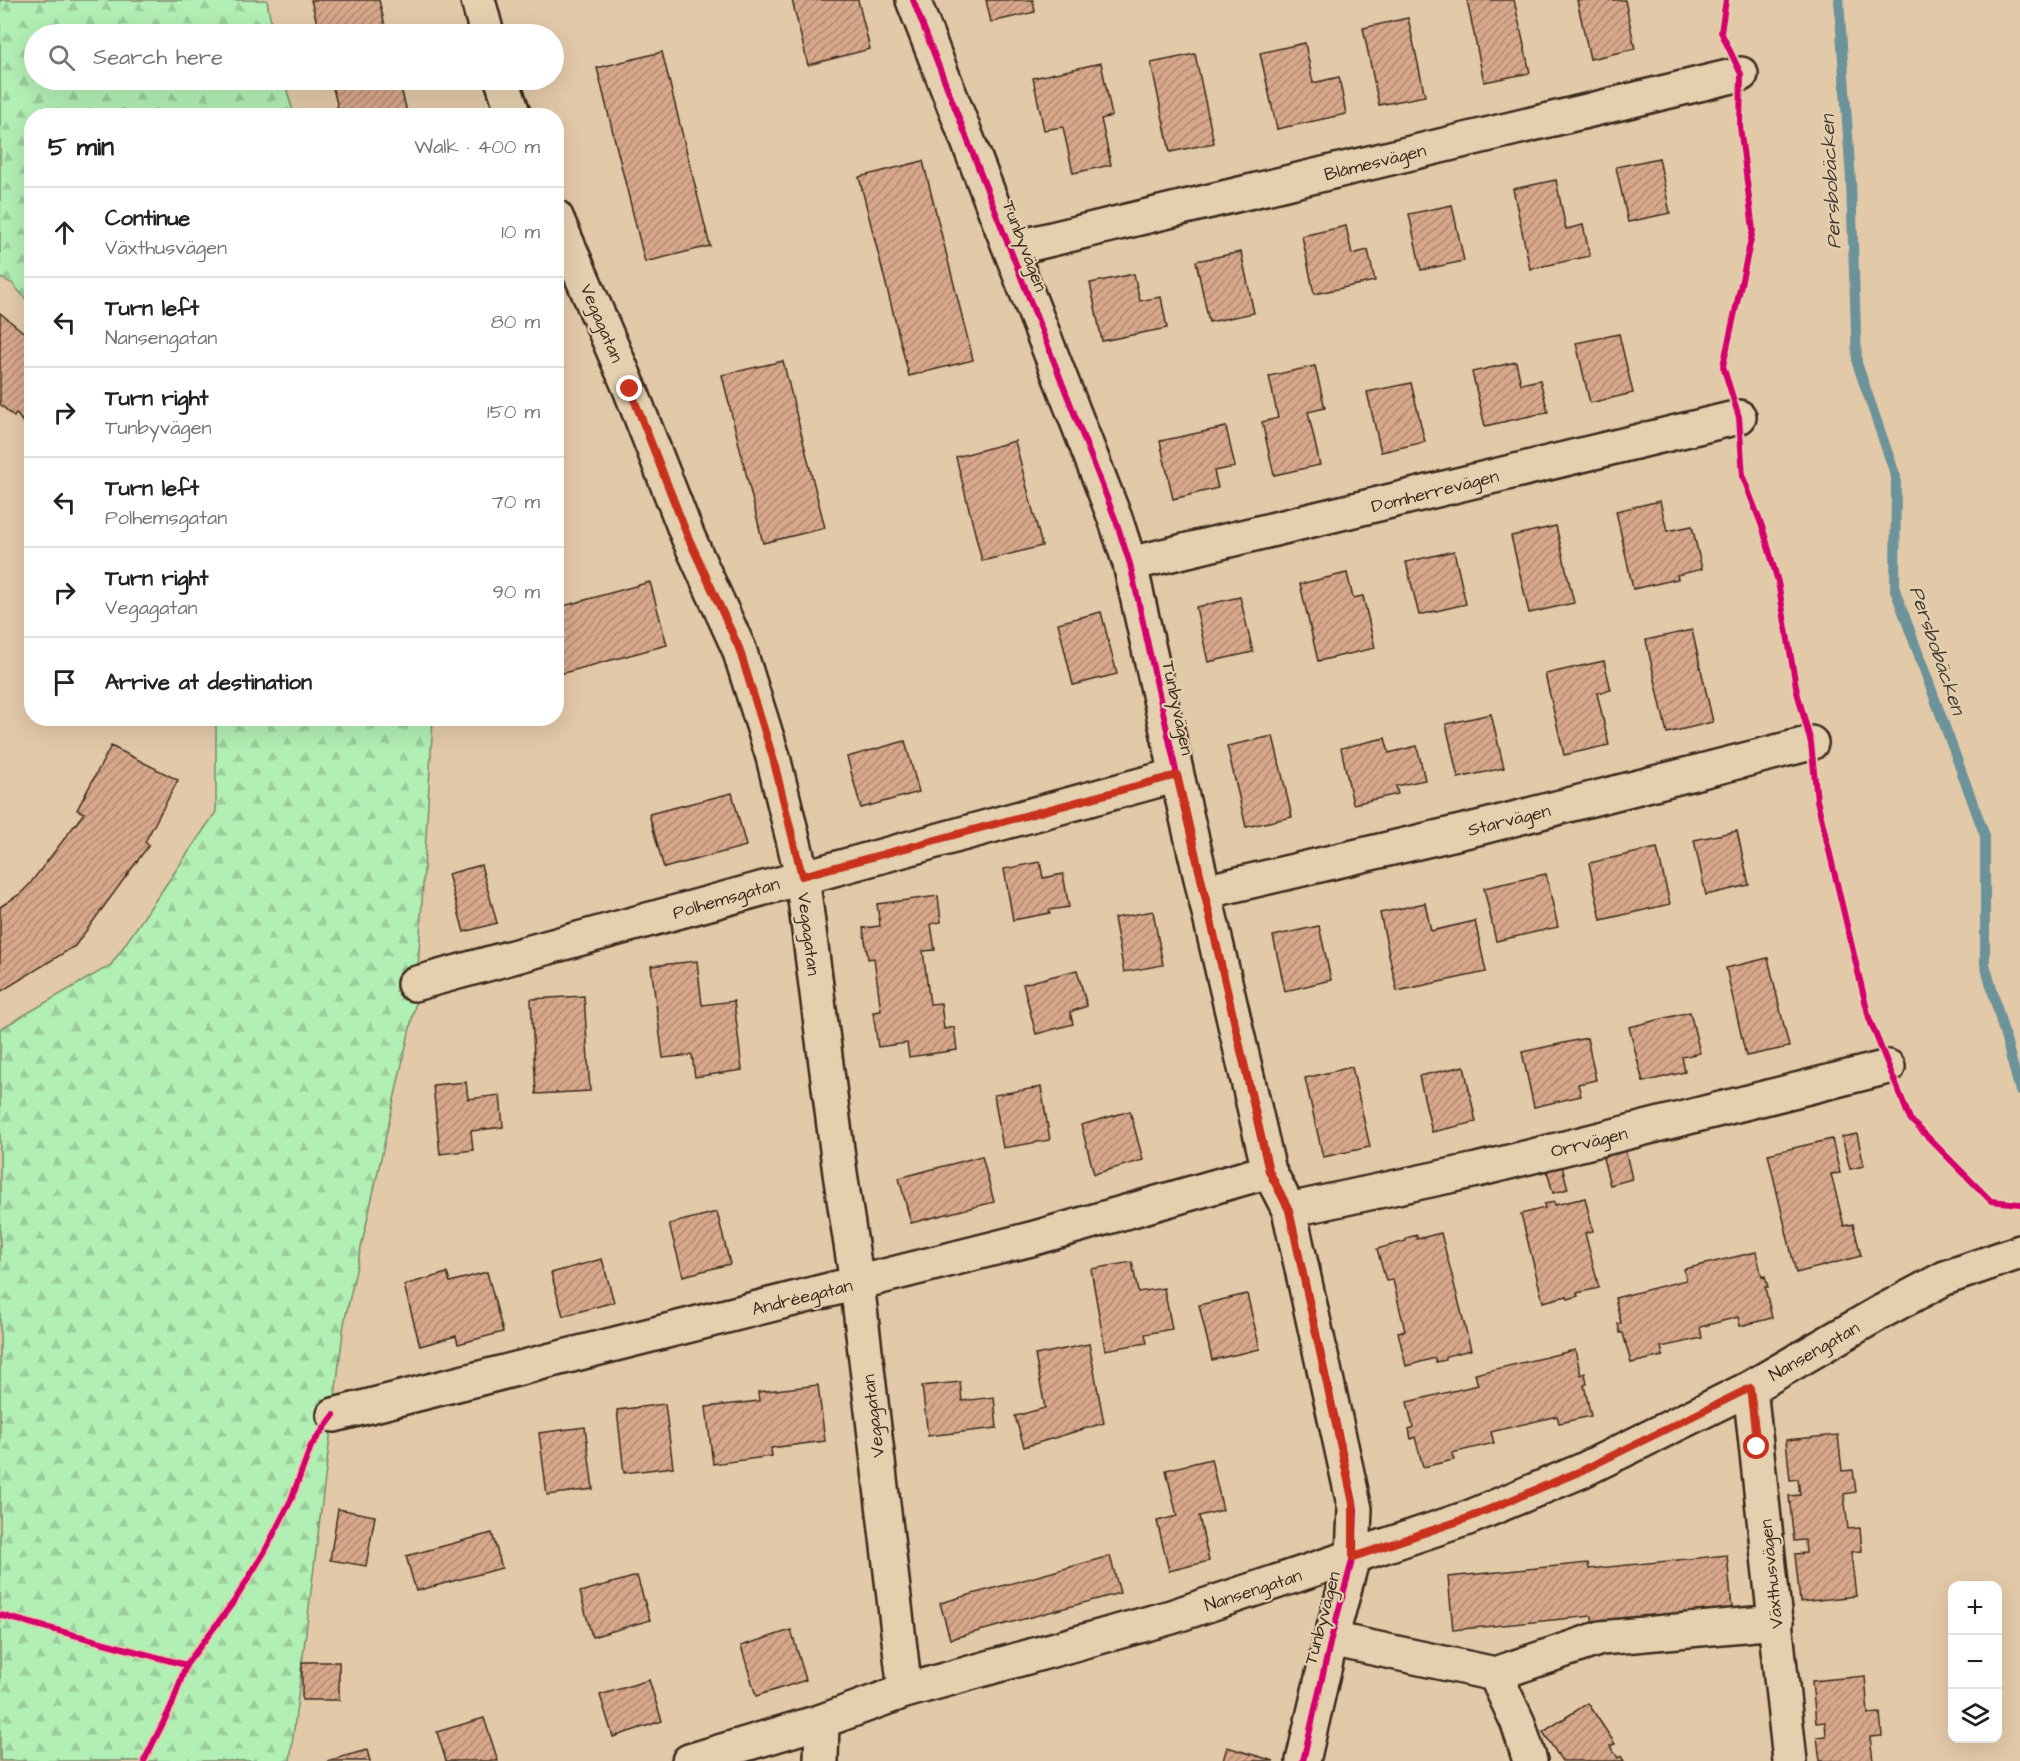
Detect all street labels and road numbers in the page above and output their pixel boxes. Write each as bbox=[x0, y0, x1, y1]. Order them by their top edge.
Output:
street label: Blåmesvägen bbox=[1322, 138, 1429, 188]
street label: Tunbyvägen bbox=[995, 197, 1053, 296]
street label: Vegagatan bbox=[573, 280, 629, 367]
street label: Domherrevägen bbox=[1369, 464, 1502, 520]
street label: Tunbyvägen bbox=[1154, 659, 1200, 758]
street label: Starvägen bbox=[1465, 798, 1553, 844]
street label: Polhemsgatan bbox=[670, 871, 783, 927]
street label: Vegagatan bbox=[790, 891, 826, 977]
street label: Orrvägen bbox=[1548, 1121, 1630, 1165]
street label: Andréegatan bbox=[749, 1273, 855, 1323]
street label: Nansengatan bbox=[1764, 1315, 1865, 1388]
street label: Vegagatan bbox=[856, 1373, 892, 1459]
street label: Växthusvägen bbox=[1753, 1518, 1791, 1630]
street label: Nansengatan bbox=[1201, 1563, 1305, 1619]
street label: Tunbyvägen bbox=[1298, 1569, 1348, 1668]

